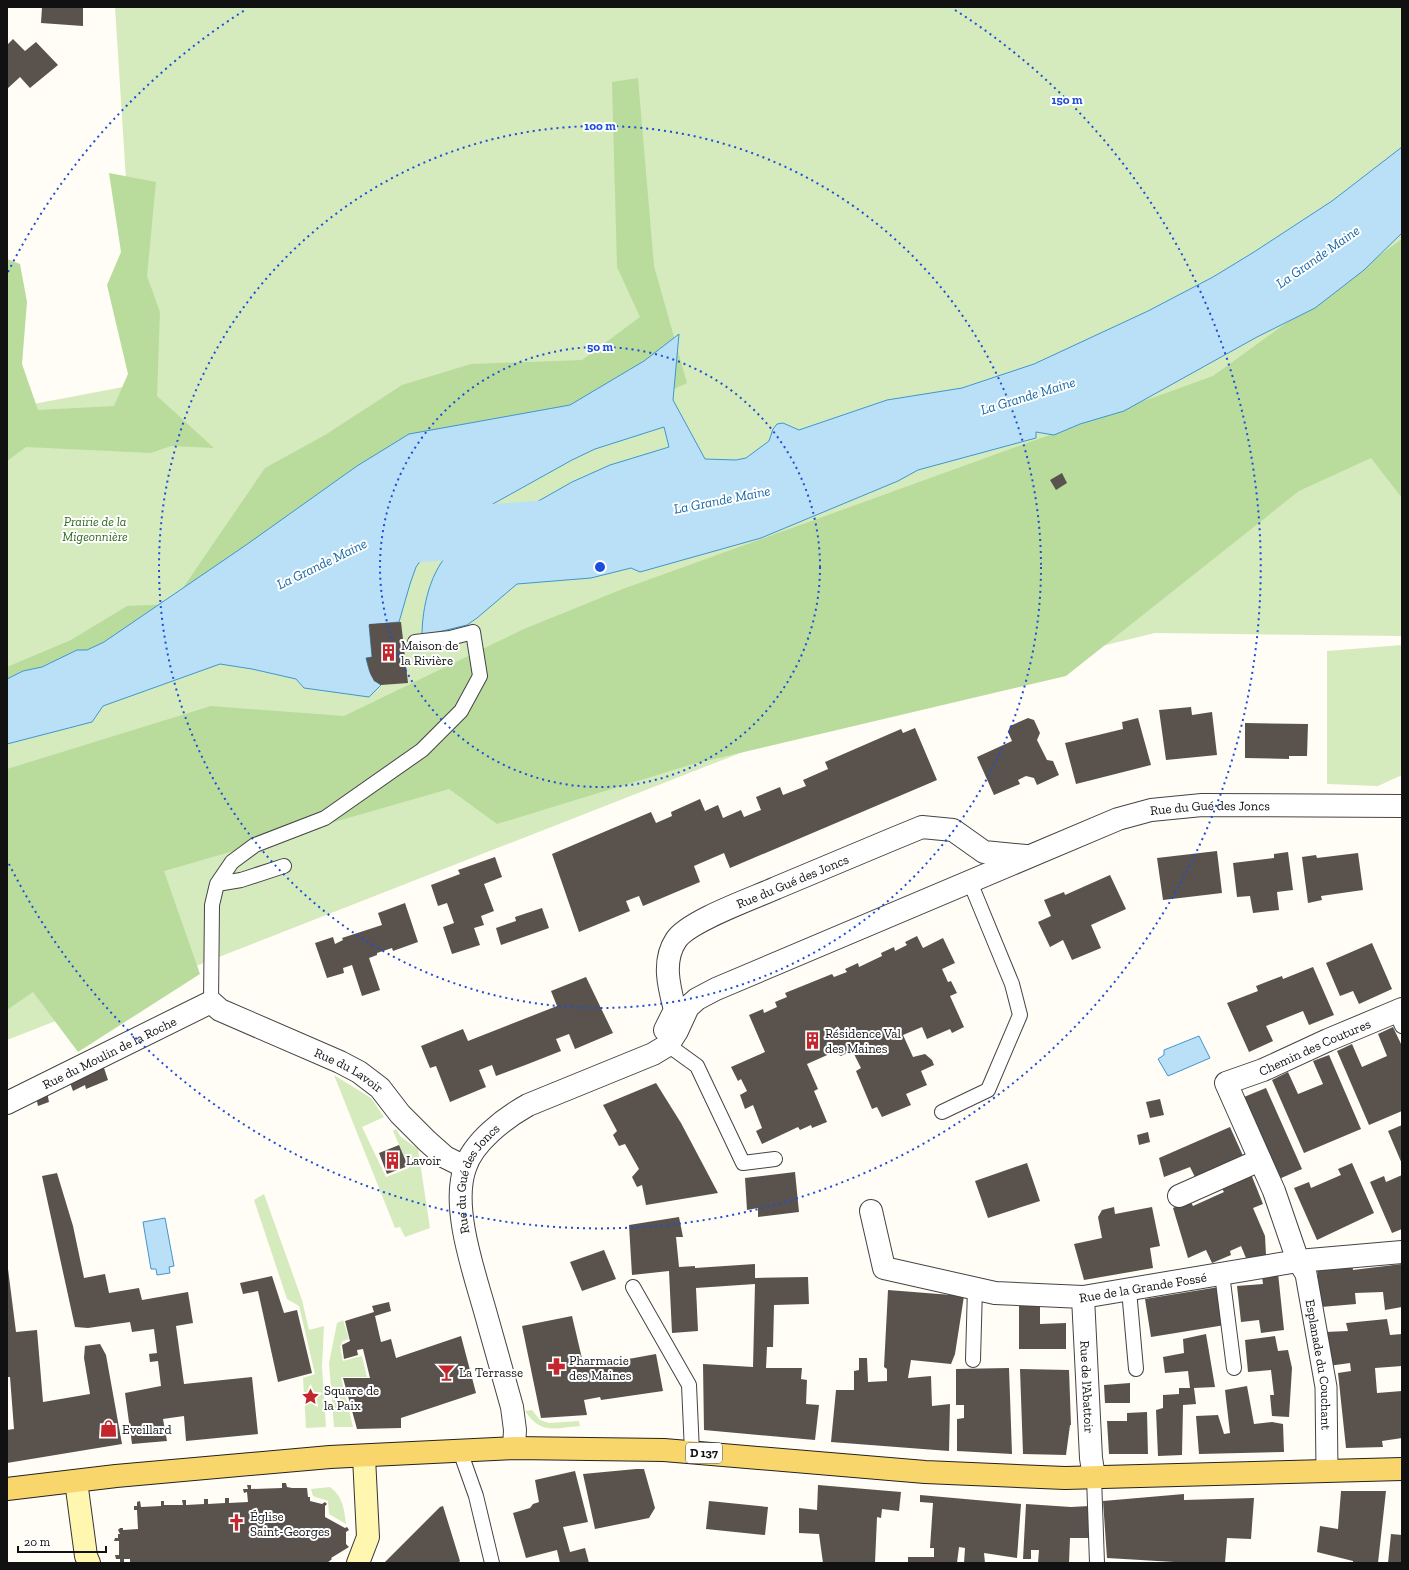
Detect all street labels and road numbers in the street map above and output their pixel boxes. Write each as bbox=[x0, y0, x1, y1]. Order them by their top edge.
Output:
street label: Rue du Gué des Joncs bbox=[1149, 797, 1270, 818]
street label: Rue du Gué des Joncs bbox=[734, 851, 851, 911]
street label: Rue du Moulin de la Roche bbox=[40, 1013, 179, 1092]
street label: Chemin des Coutures bbox=[1256, 1015, 1373, 1078]
street label: Rue du Lavoir bbox=[312, 1044, 386, 1095]
street label: Rue du Gué des Joncs bbox=[453, 1120, 503, 1235]
street label: Rue de la Grande Fossé bbox=[1078, 1269, 1208, 1305]
street label: Esplanade du Couchant bbox=[1303, 1298, 1334, 1430]
street label: Rue de l'Abattoir bbox=[1078, 1340, 1097, 1434]
road number: D 137 bbox=[686, 1443, 722, 1463]

